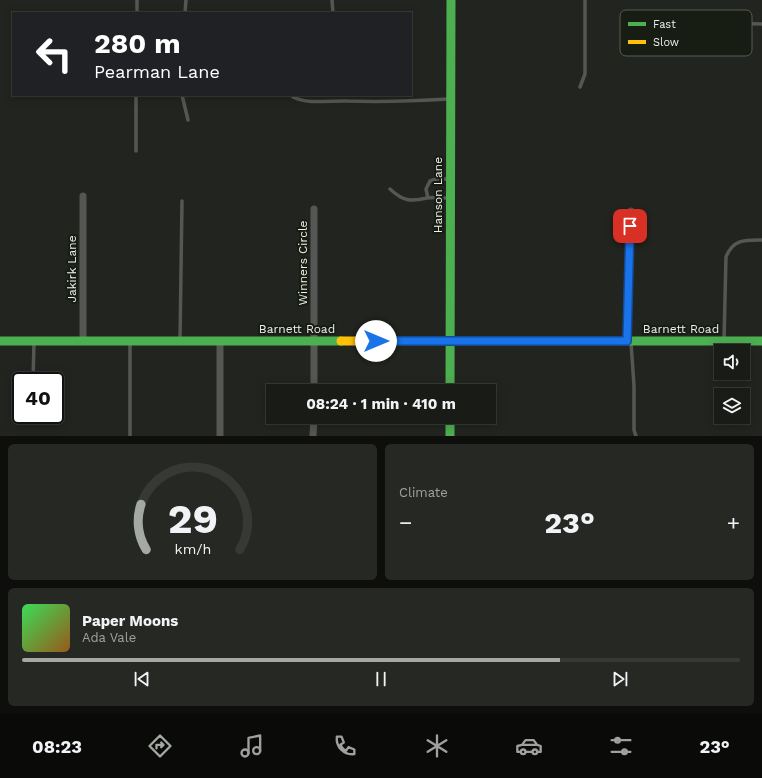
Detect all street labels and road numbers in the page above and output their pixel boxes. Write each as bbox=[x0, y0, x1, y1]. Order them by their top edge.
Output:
street label: Hanson Lane bbox=[431, 157, 445, 233]
street label: Winners Circle bbox=[296, 220, 310, 306]
street label: Jakirk Lane bbox=[65, 235, 79, 303]
street label: Barnett Road bbox=[259, 322, 335, 336]
street label: Barnett Road bbox=[643, 322, 719, 336]

